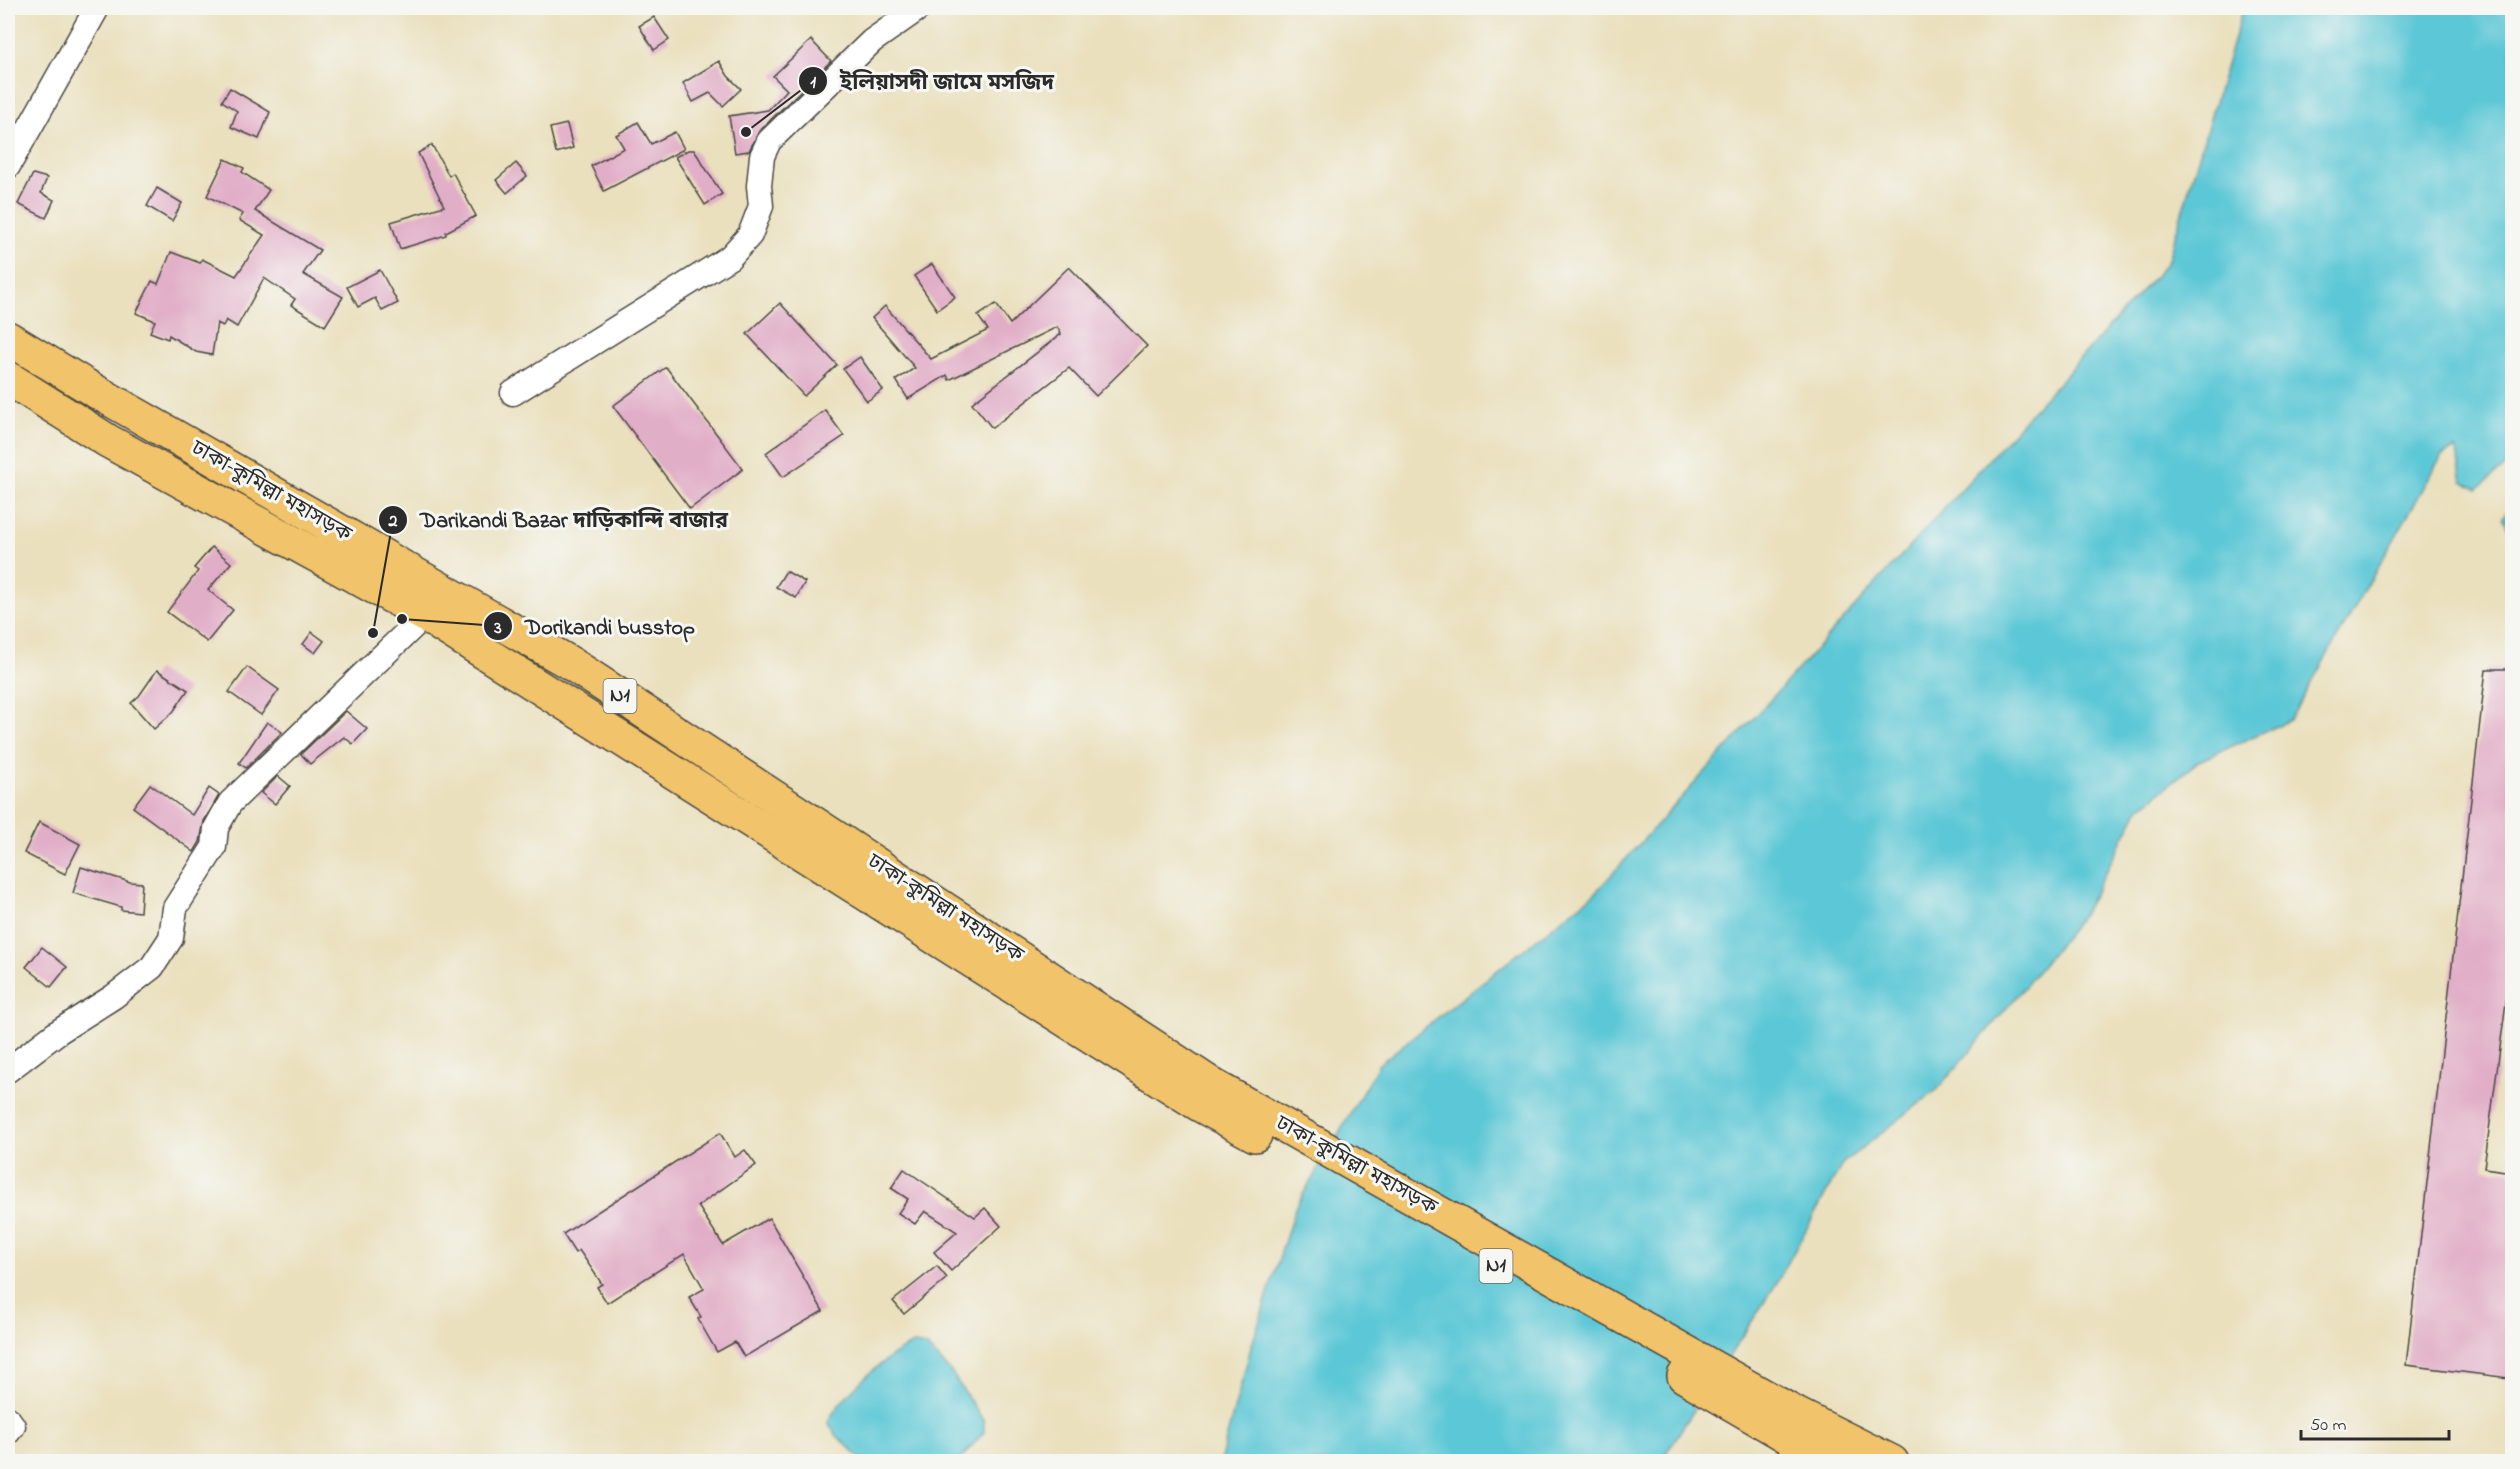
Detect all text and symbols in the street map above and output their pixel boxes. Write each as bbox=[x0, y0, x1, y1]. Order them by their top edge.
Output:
callout: ইলিয়াসদী জামে মসজিদ bbox=[798, 61, 1066, 101]
text: ইলিয়াসদী জামে মসজিদ bbox=[839, 68, 1054, 100]
text: 1 bbox=[810, 70, 816, 96]
street label: ঢাকা–কুমিল্লা মহাসড়ক bbox=[184, 433, 358, 551]
callout: Darikandi Bazar দাড়িকান্দি বাজার bbox=[378, 500, 740, 540]
text: Darikandi Bazar দাড়িকান্দি বাজার bbox=[419, 506, 729, 538]
text: 2 bbox=[388, 509, 398, 535]
callout: Dorikandi busstop bbox=[483, 606, 707, 646]
text: Dorikandi busstop bbox=[524, 613, 695, 645]
text: 3 bbox=[493, 616, 502, 642]
road number: N1 bbox=[604, 679, 636, 713]
street label: ঢাকা–কুমিল্লা মহাসড়ক bbox=[860, 847, 1030, 971]
street label: ঢাকা–কুমিল্লা মহাসড়ক bbox=[1269, 1109, 1443, 1223]
road number: N1 bbox=[1480, 1249, 1512, 1283]
scale bar bbox=[2301, 1403, 2450, 1441]
text: 50 m bbox=[2310, 1413, 2347, 1439]

